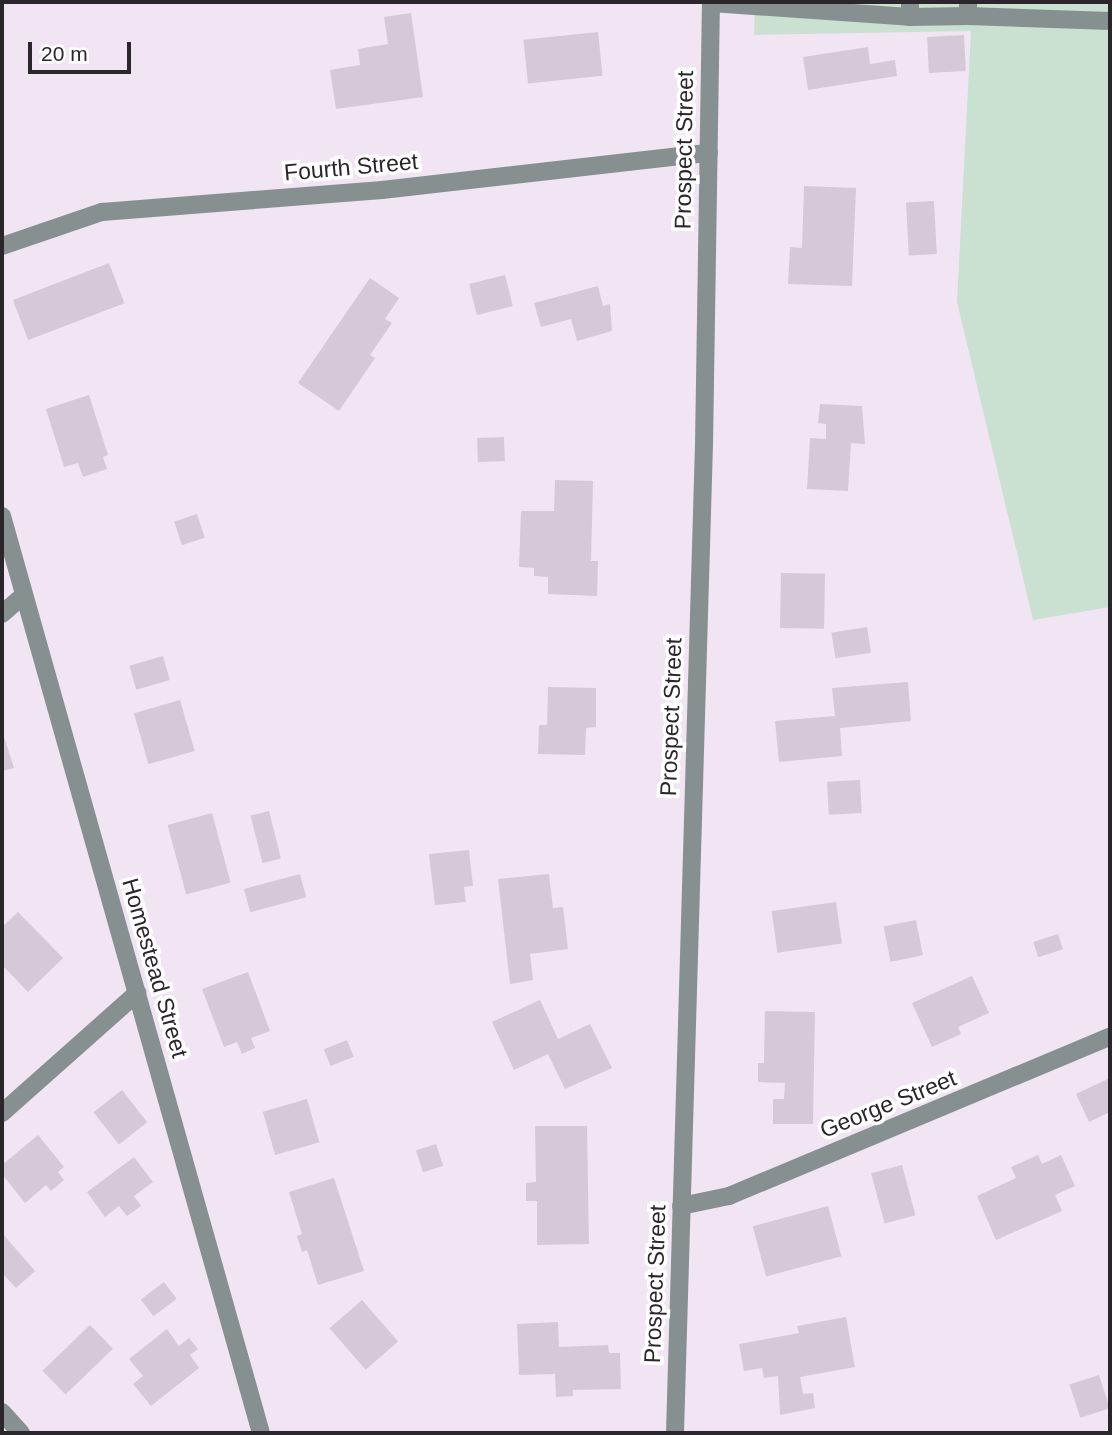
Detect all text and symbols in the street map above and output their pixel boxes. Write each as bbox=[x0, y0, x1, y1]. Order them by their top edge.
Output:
scale bar bbox=[32, 28, 135, 72]
text: 20 m bbox=[41, 42, 88, 65]
street label: Prospect Street bbox=[669, 71, 699, 229]
street label: Fourth Street bbox=[283, 147, 419, 187]
street label: Prospect Street bbox=[654, 637, 688, 797]
street label: Homestead Street bbox=[116, 875, 194, 1061]
street label: George Street bbox=[816, 1064, 960, 1144]
street label: Prospect Street bbox=[638, 1204, 672, 1364]

